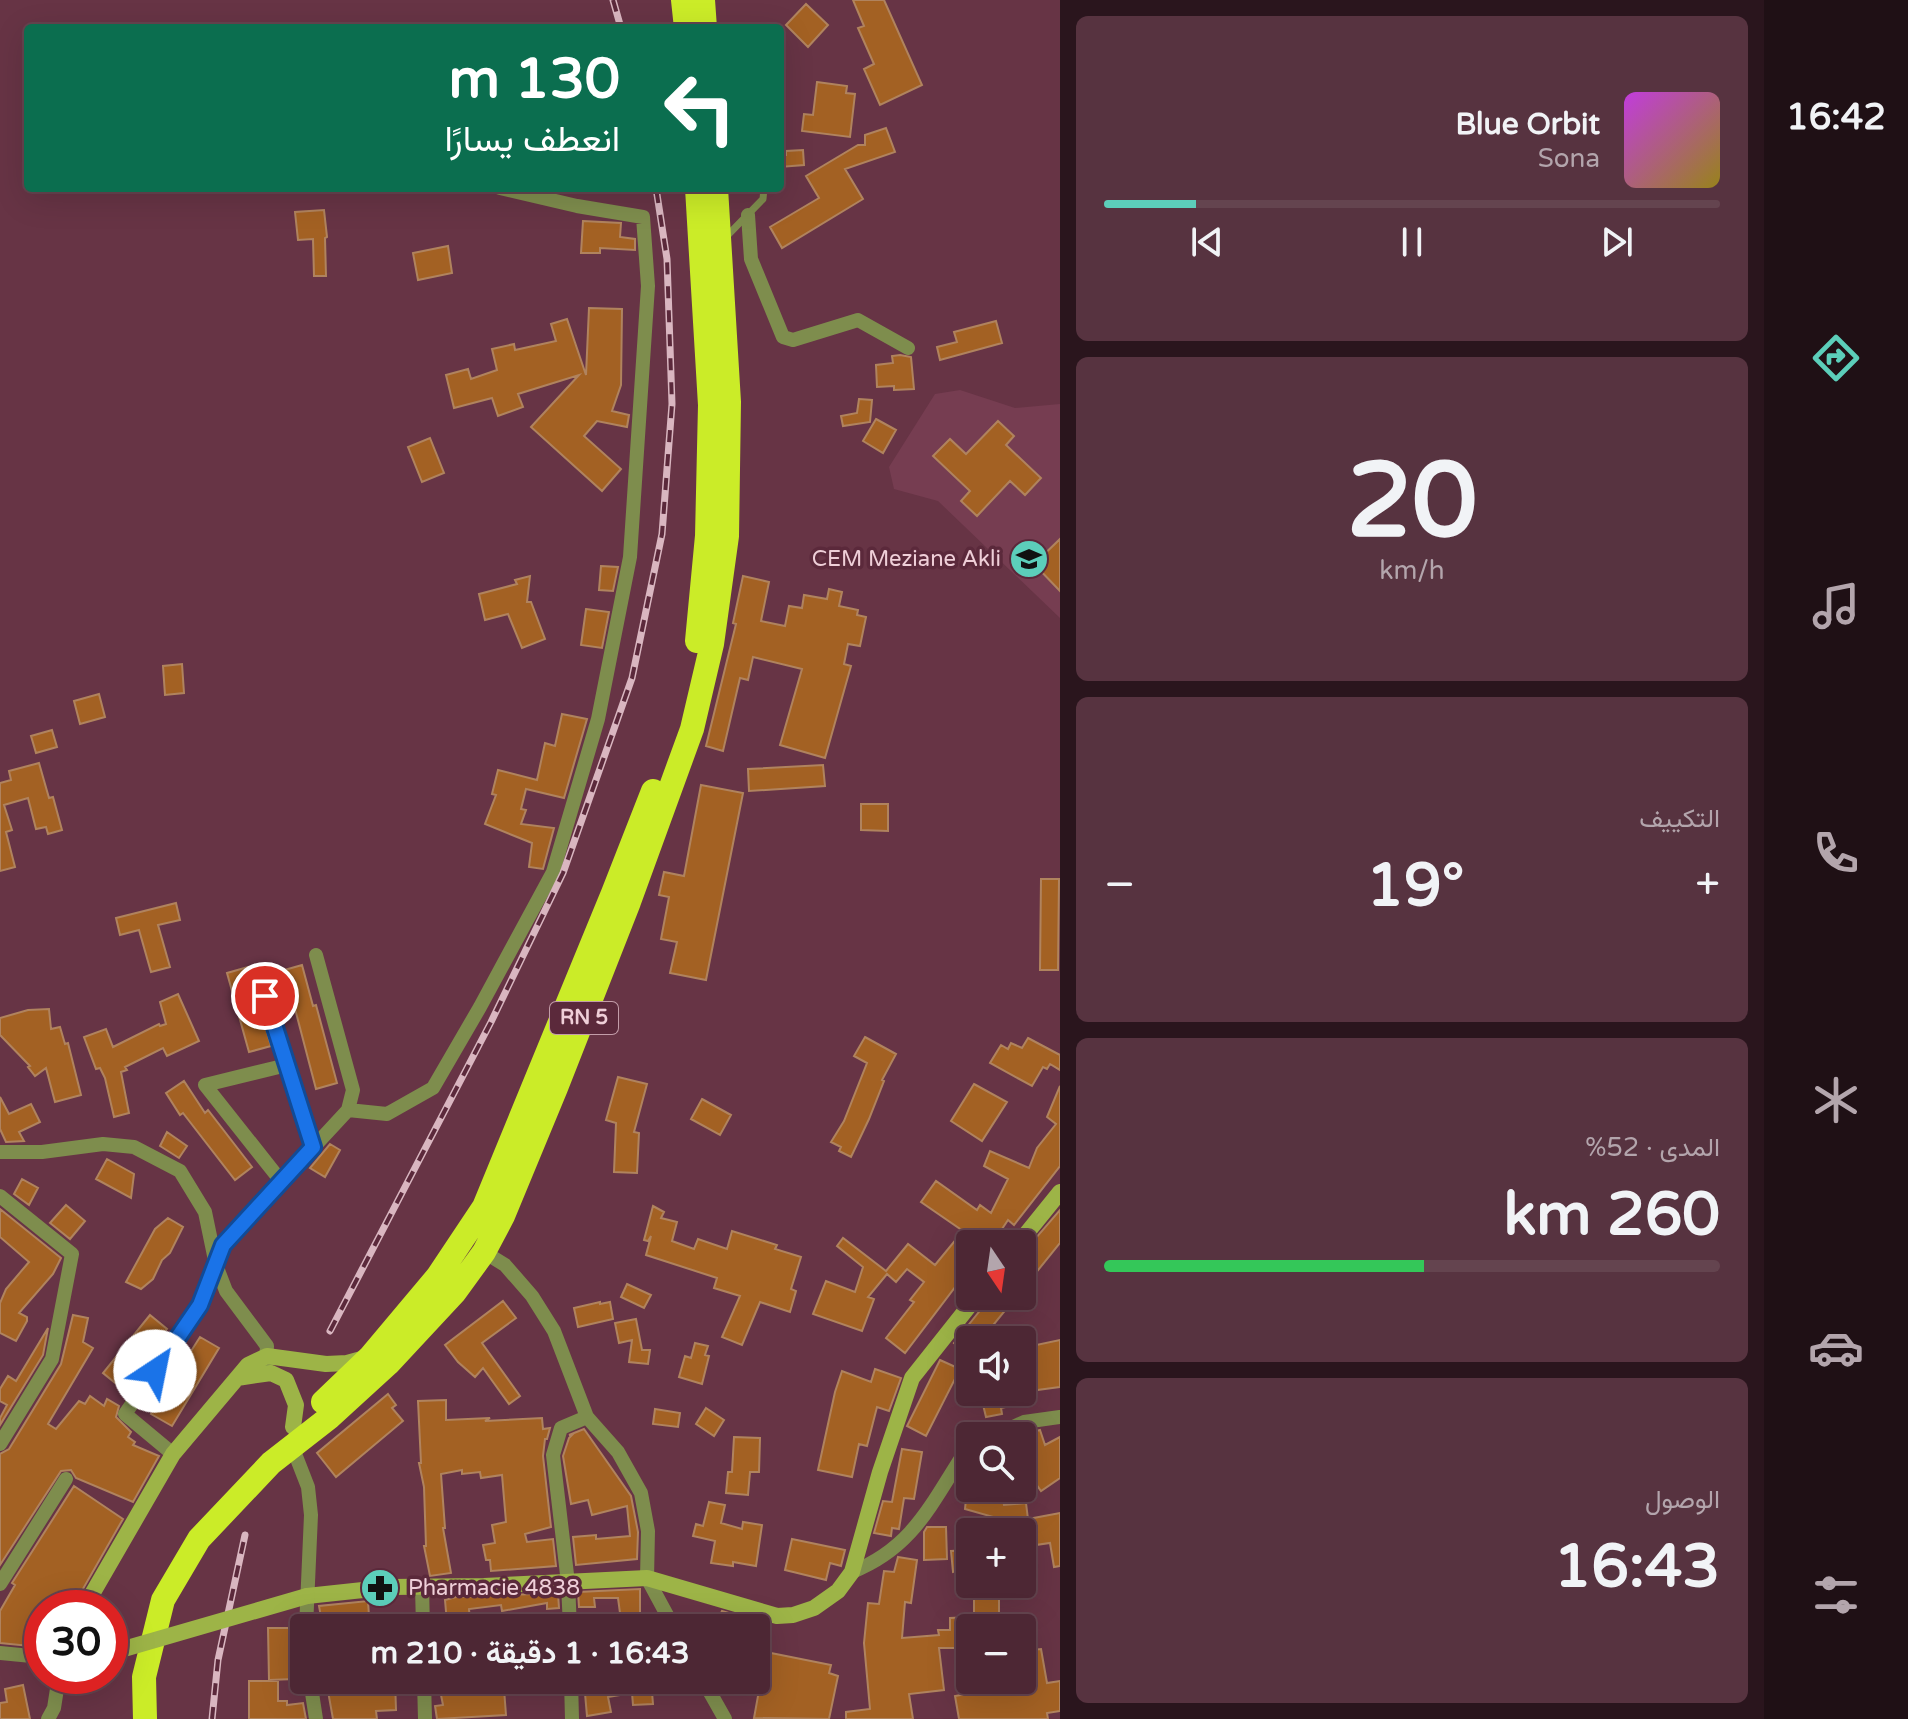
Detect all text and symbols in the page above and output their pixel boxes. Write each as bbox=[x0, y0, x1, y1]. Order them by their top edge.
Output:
text: 130 m bbox=[449, 46, 620, 113]
icon: left bbox=[648, 56, 752, 160]
text: 16:42 bbox=[1786, 96, 1886, 139]
text: Blue Orbit bbox=[1455, 106, 1600, 143]
text: انعطف يسارًا bbox=[444, 118, 620, 161]
text: Sona bbox=[1538, 143, 1600, 174]
icon: previous bbox=[1185, 220, 1229, 264]
icon: pause bbox=[1390, 220, 1434, 264]
icon: next bbox=[1595, 220, 1639, 264]
icon: directions bbox=[1808, 330, 1864, 386]
text: 20 bbox=[1347, 440, 1477, 565]
school or university icon: CEM Meziane Akli bbox=[1008, 538, 1050, 580]
place label: CEM Meziane Akli bbox=[812, 546, 1001, 572]
text: km/h bbox=[1379, 555, 1445, 586]
icon: music bbox=[1808, 578, 1864, 634]
text: التكييف bbox=[1639, 803, 1720, 834]
icon: phone bbox=[1808, 825, 1864, 881]
text: 19° bbox=[1366, 850, 1464, 922]
text: − bbox=[1104, 859, 1135, 912]
text: + bbox=[1695, 859, 1720, 912]
pin bbox=[231, 962, 299, 1030]
icon: arrive bbox=[243, 974, 287, 1018]
road number: RN 5 bbox=[550, 1002, 618, 1034]
icon: climate bbox=[1808, 1072, 1864, 1128]
text: المدى · 52% bbox=[1585, 1132, 1720, 1163]
text: 260 km bbox=[1504, 1179, 1720, 1251]
north arrow bbox=[956, 1230, 1036, 1310]
map controls bbox=[956, 1230, 1036, 1694]
icon: car bbox=[1808, 1320, 1864, 1376]
button: sound bbox=[956, 1326, 1036, 1406]
position arrow bbox=[113, 1329, 197, 1413]
button: search bbox=[956, 1422, 1036, 1502]
text: الوصول bbox=[1645, 1484, 1720, 1515]
button: + bbox=[956, 1518, 1036, 1598]
text: 16:43 bbox=[1554, 1531, 1720, 1603]
pharmacy icon: Pharmacie 4838 bbox=[359, 1567, 401, 1609]
icon: filters bbox=[1808, 1567, 1864, 1623]
place label: Pharmacie 4838 bbox=[408, 1575, 580, 1601]
speed limit sign: 30 bbox=[24, 1590, 128, 1694]
button: − bbox=[956, 1614, 1036, 1694]
text: 16:43 · 1 دقيقة · 210 m bbox=[370, 1635, 690, 1672]

